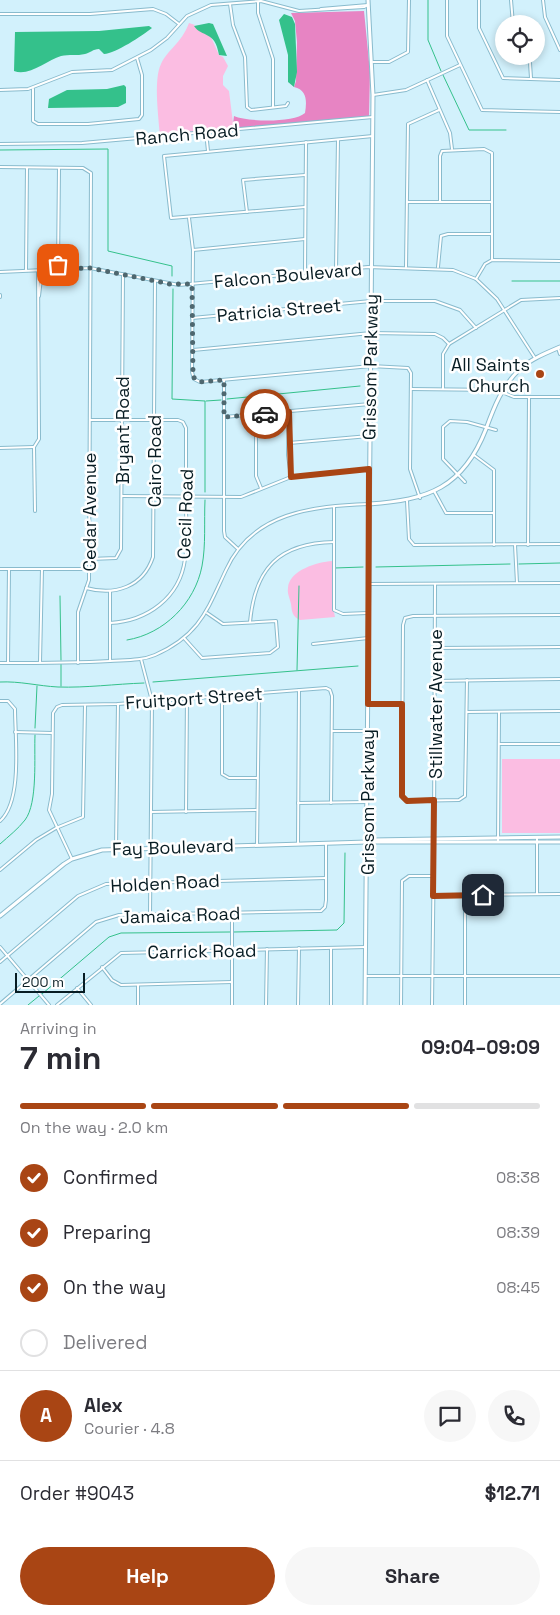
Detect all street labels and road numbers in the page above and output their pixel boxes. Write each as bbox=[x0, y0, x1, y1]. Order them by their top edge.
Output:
street label: Ranch Road bbox=[135, 118, 239, 150]
street label: Falcon Boulevard bbox=[213, 257, 363, 293]
street label: Patricia Street bbox=[216, 293, 342, 327]
street label: Grissom Parkway bbox=[357, 294, 383, 440]
street label: Bryant Road bbox=[111, 376, 134, 484]
street label: Cairo Road bbox=[143, 415, 166, 507]
street label: Cedar Avenue bbox=[78, 453, 101, 571]
street label: Cecil Road bbox=[172, 468, 198, 560]
street label: Stillwater Avenue bbox=[424, 629, 447, 779]
street label: Fruitport Street bbox=[125, 682, 263, 714]
street label: Grissom Parkway bbox=[356, 729, 379, 875]
street label: Fay Boulevard bbox=[112, 833, 234, 861]
street label: Holden Road bbox=[110, 869, 220, 897]
street label: Jamaica Road bbox=[119, 901, 241, 929]
street label: Carrick Road bbox=[147, 939, 257, 963]

